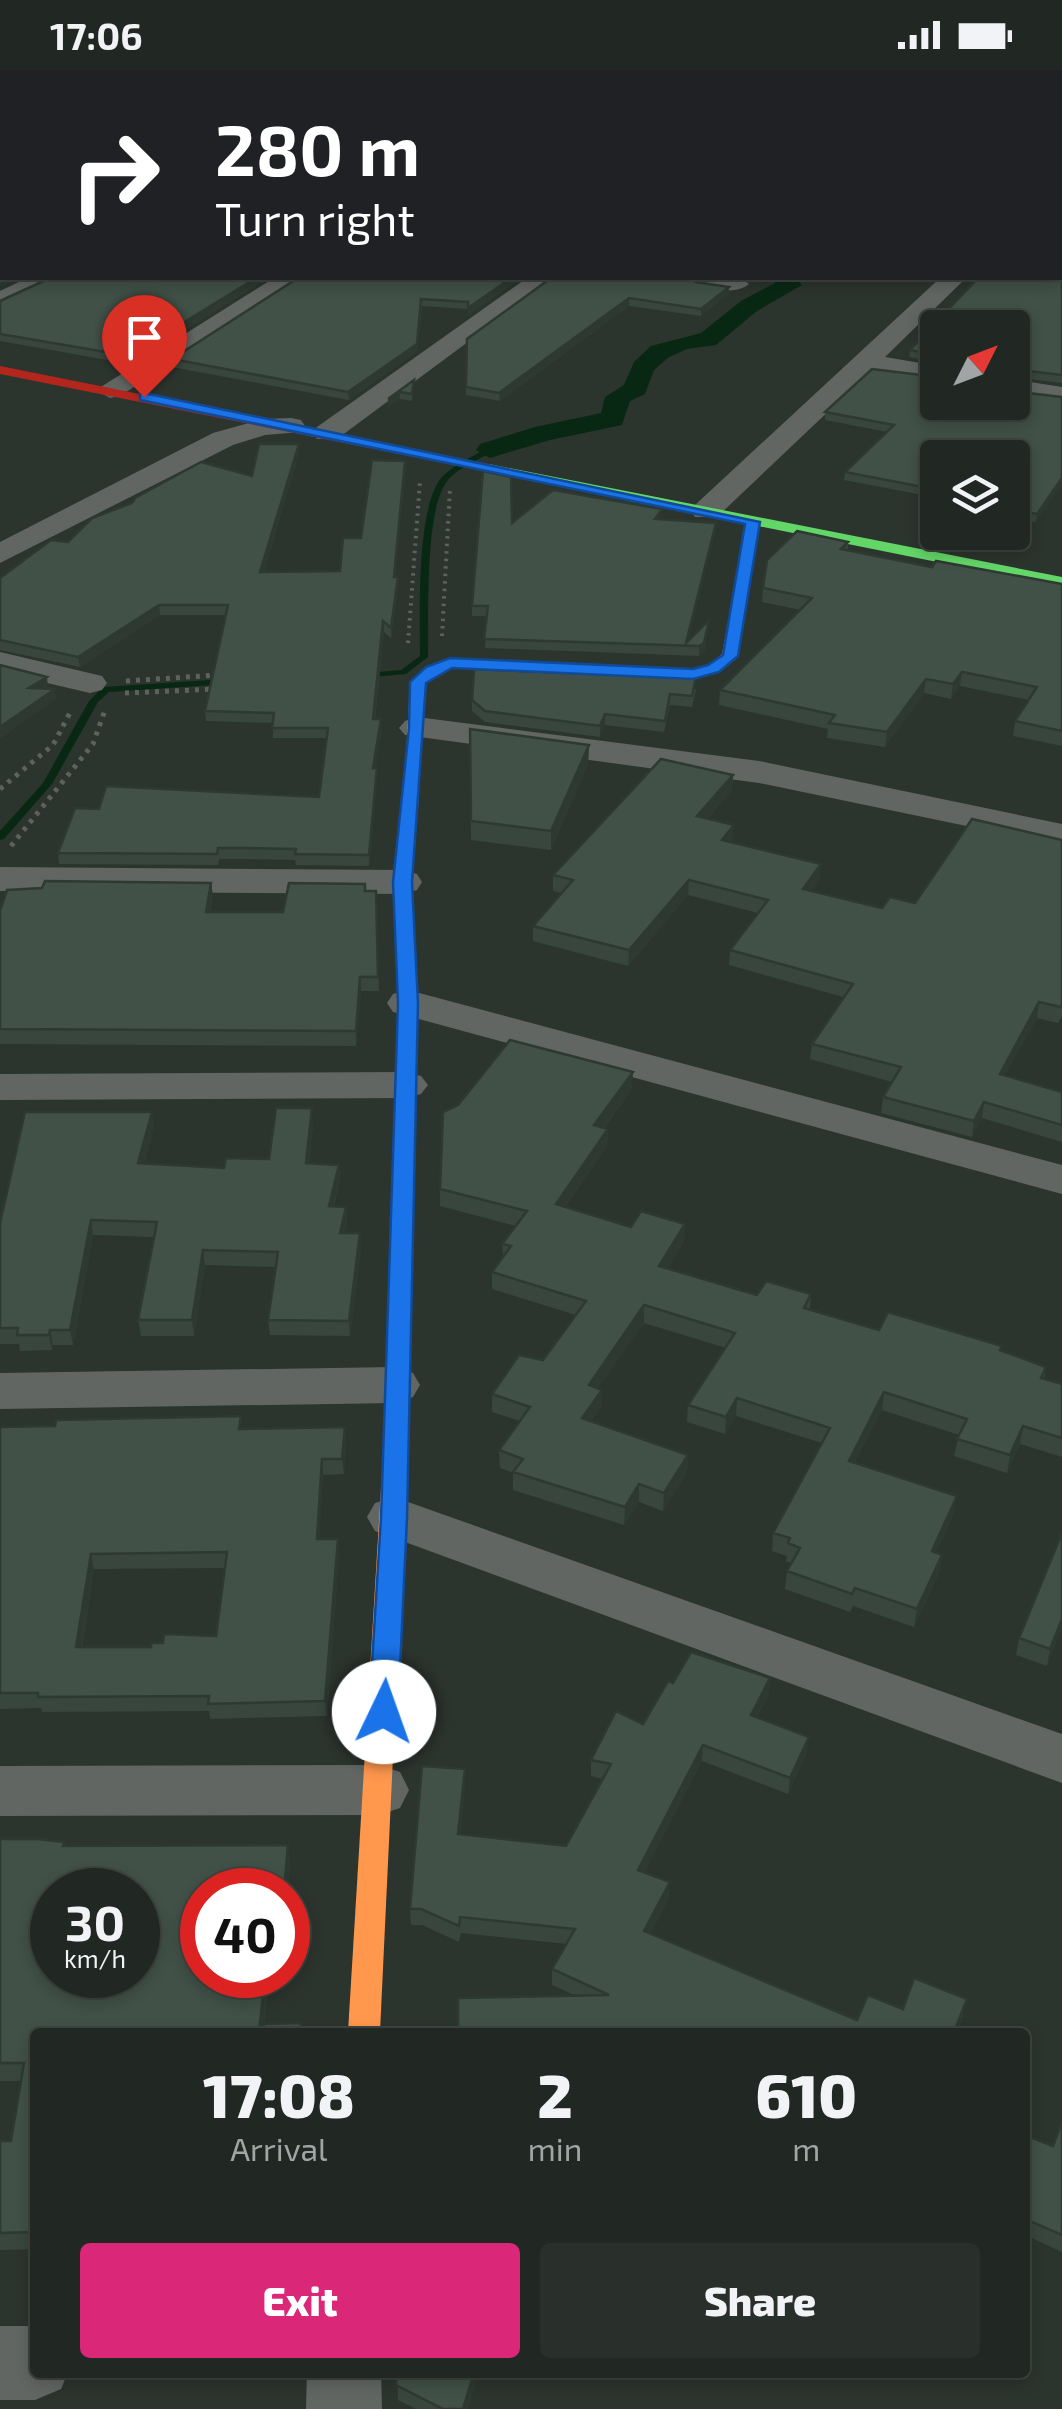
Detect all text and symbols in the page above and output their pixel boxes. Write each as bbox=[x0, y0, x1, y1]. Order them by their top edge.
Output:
text: 17:06 bbox=[50, 12, 143, 58]
text: 280 m bbox=[215, 106, 420, 190]
icon: right bbox=[50, 110, 180, 240]
text: Turn right bbox=[215, 191, 415, 245]
pin bbox=[102, 295, 187, 398]
icon: arrive bbox=[117, 310, 172, 365]
north arrow bbox=[920, 310, 1030, 420]
map controls bbox=[920, 310, 1030, 550]
button: layers bbox=[920, 440, 1030, 550]
position arrow bbox=[332, 1660, 436, 1764]
speed limit sign: 40 bbox=[180, 1868, 310, 1998]
text: 30 bbox=[65, 1891, 125, 1951]
text: km/h bbox=[64, 1943, 126, 1973]
text: 17:08 bbox=[203, 2058, 355, 2130]
text: 2 bbox=[537, 2058, 573, 2130]
text: 610 bbox=[755, 2058, 857, 2130]
text: Arrival bbox=[230, 2129, 328, 2167]
text: min bbox=[528, 2129, 582, 2167]
text: m bbox=[792, 2129, 820, 2167]
button: Exit bbox=[80, 2243, 520, 2358]
button: Share bbox=[540, 2243, 980, 2358]

